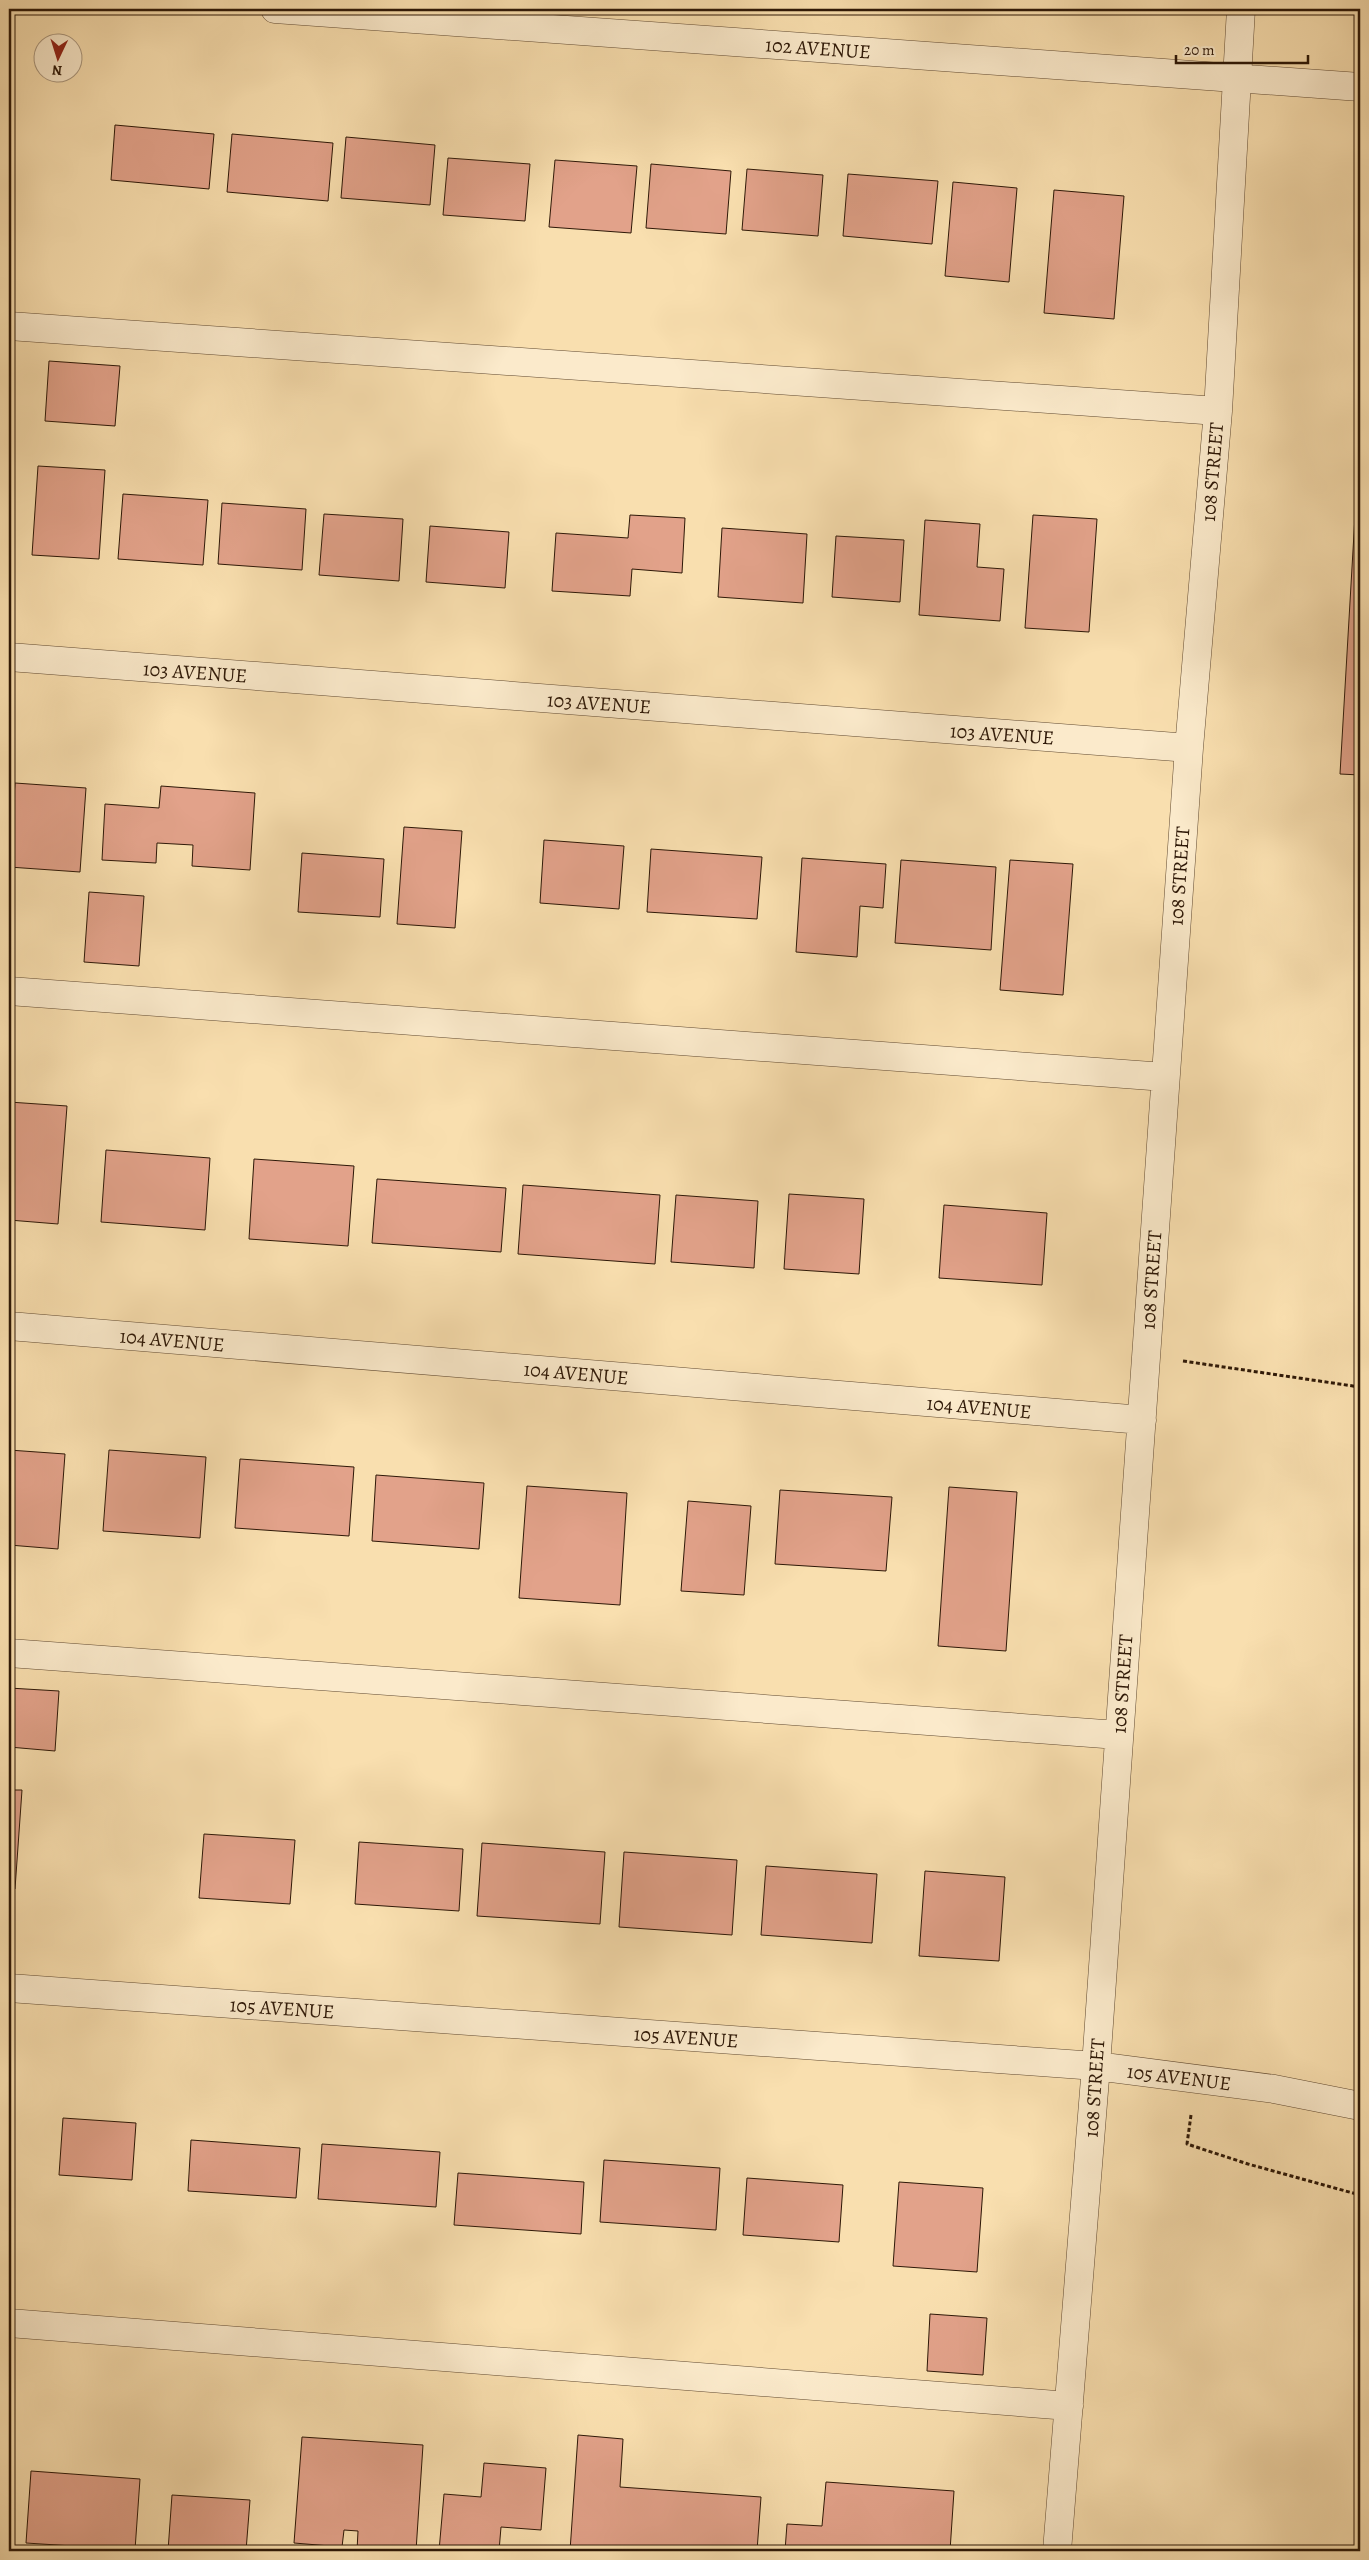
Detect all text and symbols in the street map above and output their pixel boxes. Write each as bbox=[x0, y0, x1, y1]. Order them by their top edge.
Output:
street label: 102 AVENUE bbox=[764, 31, 872, 66]
north arrow bbox=[32, 32, 82, 82]
scale bar bbox=[1176, 32, 1309, 64]
text: 20 m bbox=[1184, 40, 1215, 60]
text: N bbox=[51, 61, 63, 80]
street label: 108 STREET bbox=[1195, 421, 1230, 523]
street label: 103 AVENUE bbox=[142, 655, 248, 690]
street label: 103 AVENUE bbox=[546, 686, 652, 721]
street label: 103 AVENUE bbox=[949, 717, 1055, 752]
street label: 108 STREET bbox=[1163, 825, 1196, 927]
street label: 108 STREET bbox=[1135, 1229, 1168, 1331]
street label: 104 AVENUE bbox=[118, 1322, 226, 1359]
street label: 104 AVENUE bbox=[522, 1355, 630, 1392]
street label: 104 AVENUE bbox=[925, 1389, 1033, 1426]
street label: 108 STREET bbox=[1106, 1633, 1139, 1735]
street label: 105 AVENUE bbox=[229, 1991, 335, 2026]
street label: 105 AVENUE bbox=[633, 2020, 739, 2055]
street label: 108 STREET bbox=[1078, 2037, 1111, 2139]
street label: 105 AVENUE bbox=[1125, 2058, 1233, 2097]

